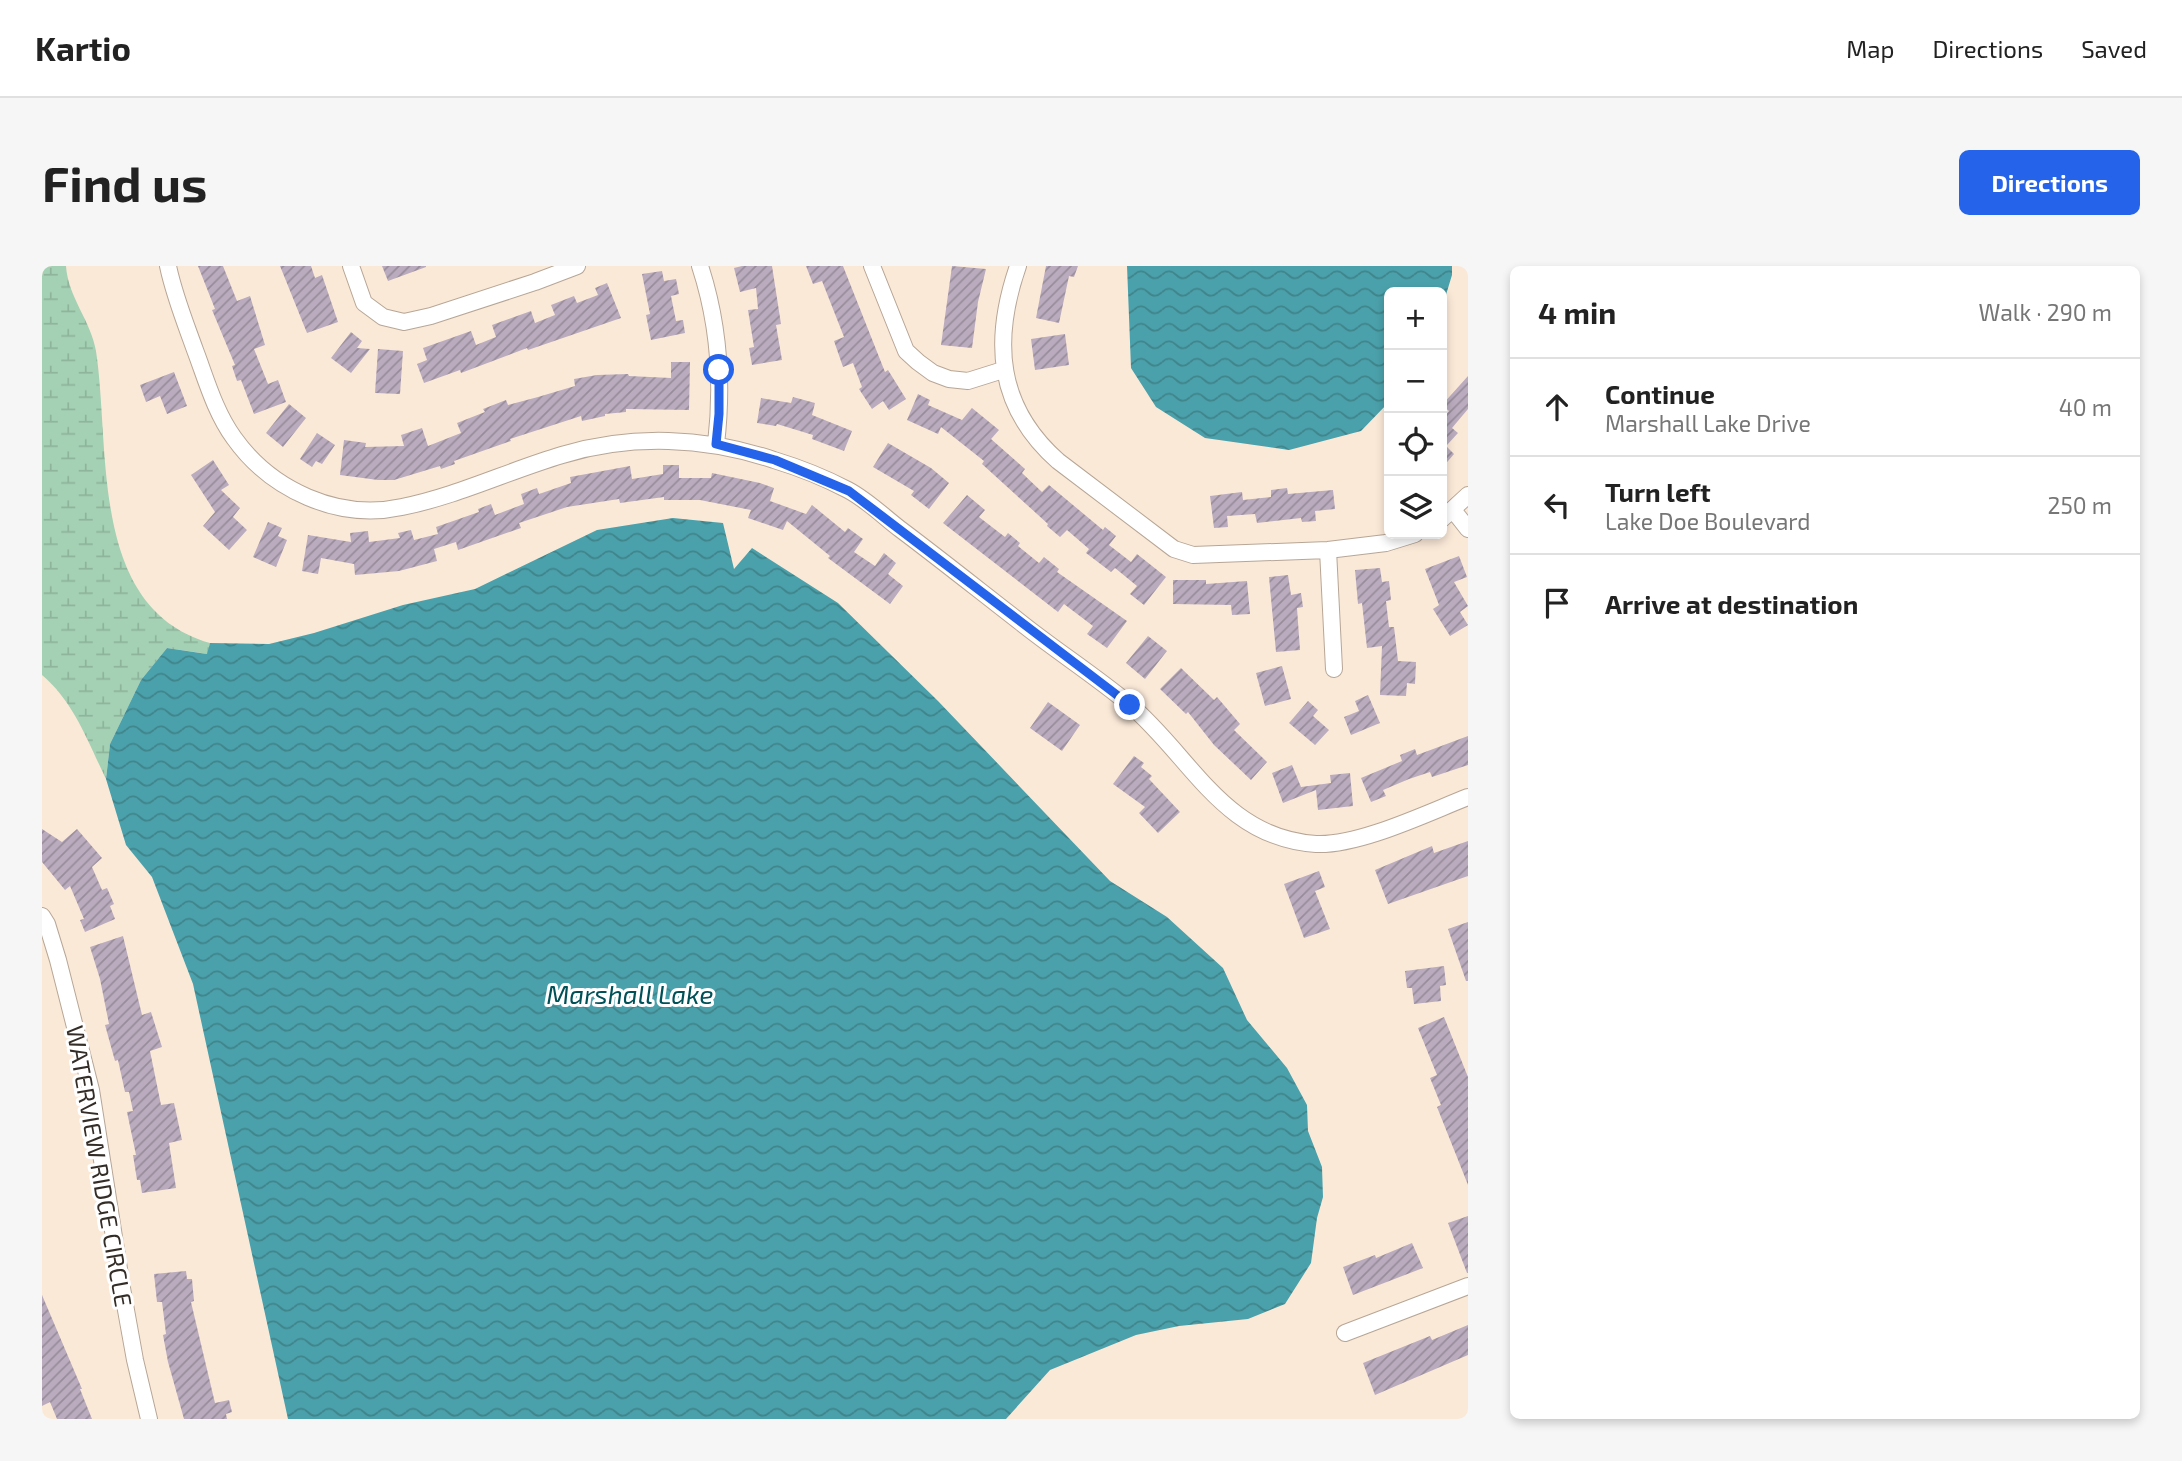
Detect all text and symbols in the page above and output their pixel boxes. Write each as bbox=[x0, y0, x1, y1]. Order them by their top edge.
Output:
text: Kartio bbox=[35, 28, 131, 68]
text: Map bbox=[1846, 34, 1894, 63]
text: Directions bbox=[1932, 34, 2043, 63]
text: Saved bbox=[2081, 34, 2147, 63]
button: Directions bbox=[1959, 150, 2140, 215]
text: Find us bbox=[42, 153, 207, 212]
map controls bbox=[1384, 287, 1447, 539]
button: + bbox=[1384, 287, 1447, 350]
text: 4 min bbox=[1538, 294, 1616, 330]
text: Walk · 290 m bbox=[1979, 298, 2112, 326]
button: − bbox=[1384, 350, 1447, 413]
route start bbox=[703, 354, 734, 385]
text: Continue bbox=[1605, 378, 1715, 409]
icon: ahead bbox=[1538, 388, 1576, 426]
text: 40 m bbox=[2059, 393, 2112, 421]
text: Marshall Lake Drive bbox=[1605, 409, 1811, 437]
button: locate bbox=[1384, 413, 1447, 476]
button: layers bbox=[1384, 476, 1447, 539]
text: Turn left bbox=[1605, 476, 1711, 507]
icon: left bbox=[1538, 486, 1576, 524]
text: 250 m bbox=[2048, 491, 2112, 519]
text: Lake Doe Boulevard bbox=[1605, 507, 1811, 535]
icon: arrive bbox=[1538, 584, 1576, 622]
text: Arrive at destination bbox=[1605, 588, 1858, 619]
route end bbox=[1114, 689, 1145, 720]
water label: Marshall Lake bbox=[547, 978, 713, 1009]
street label: WATERVIEW RIDGE CIRCLE bbox=[61, 1023, 139, 1309]

